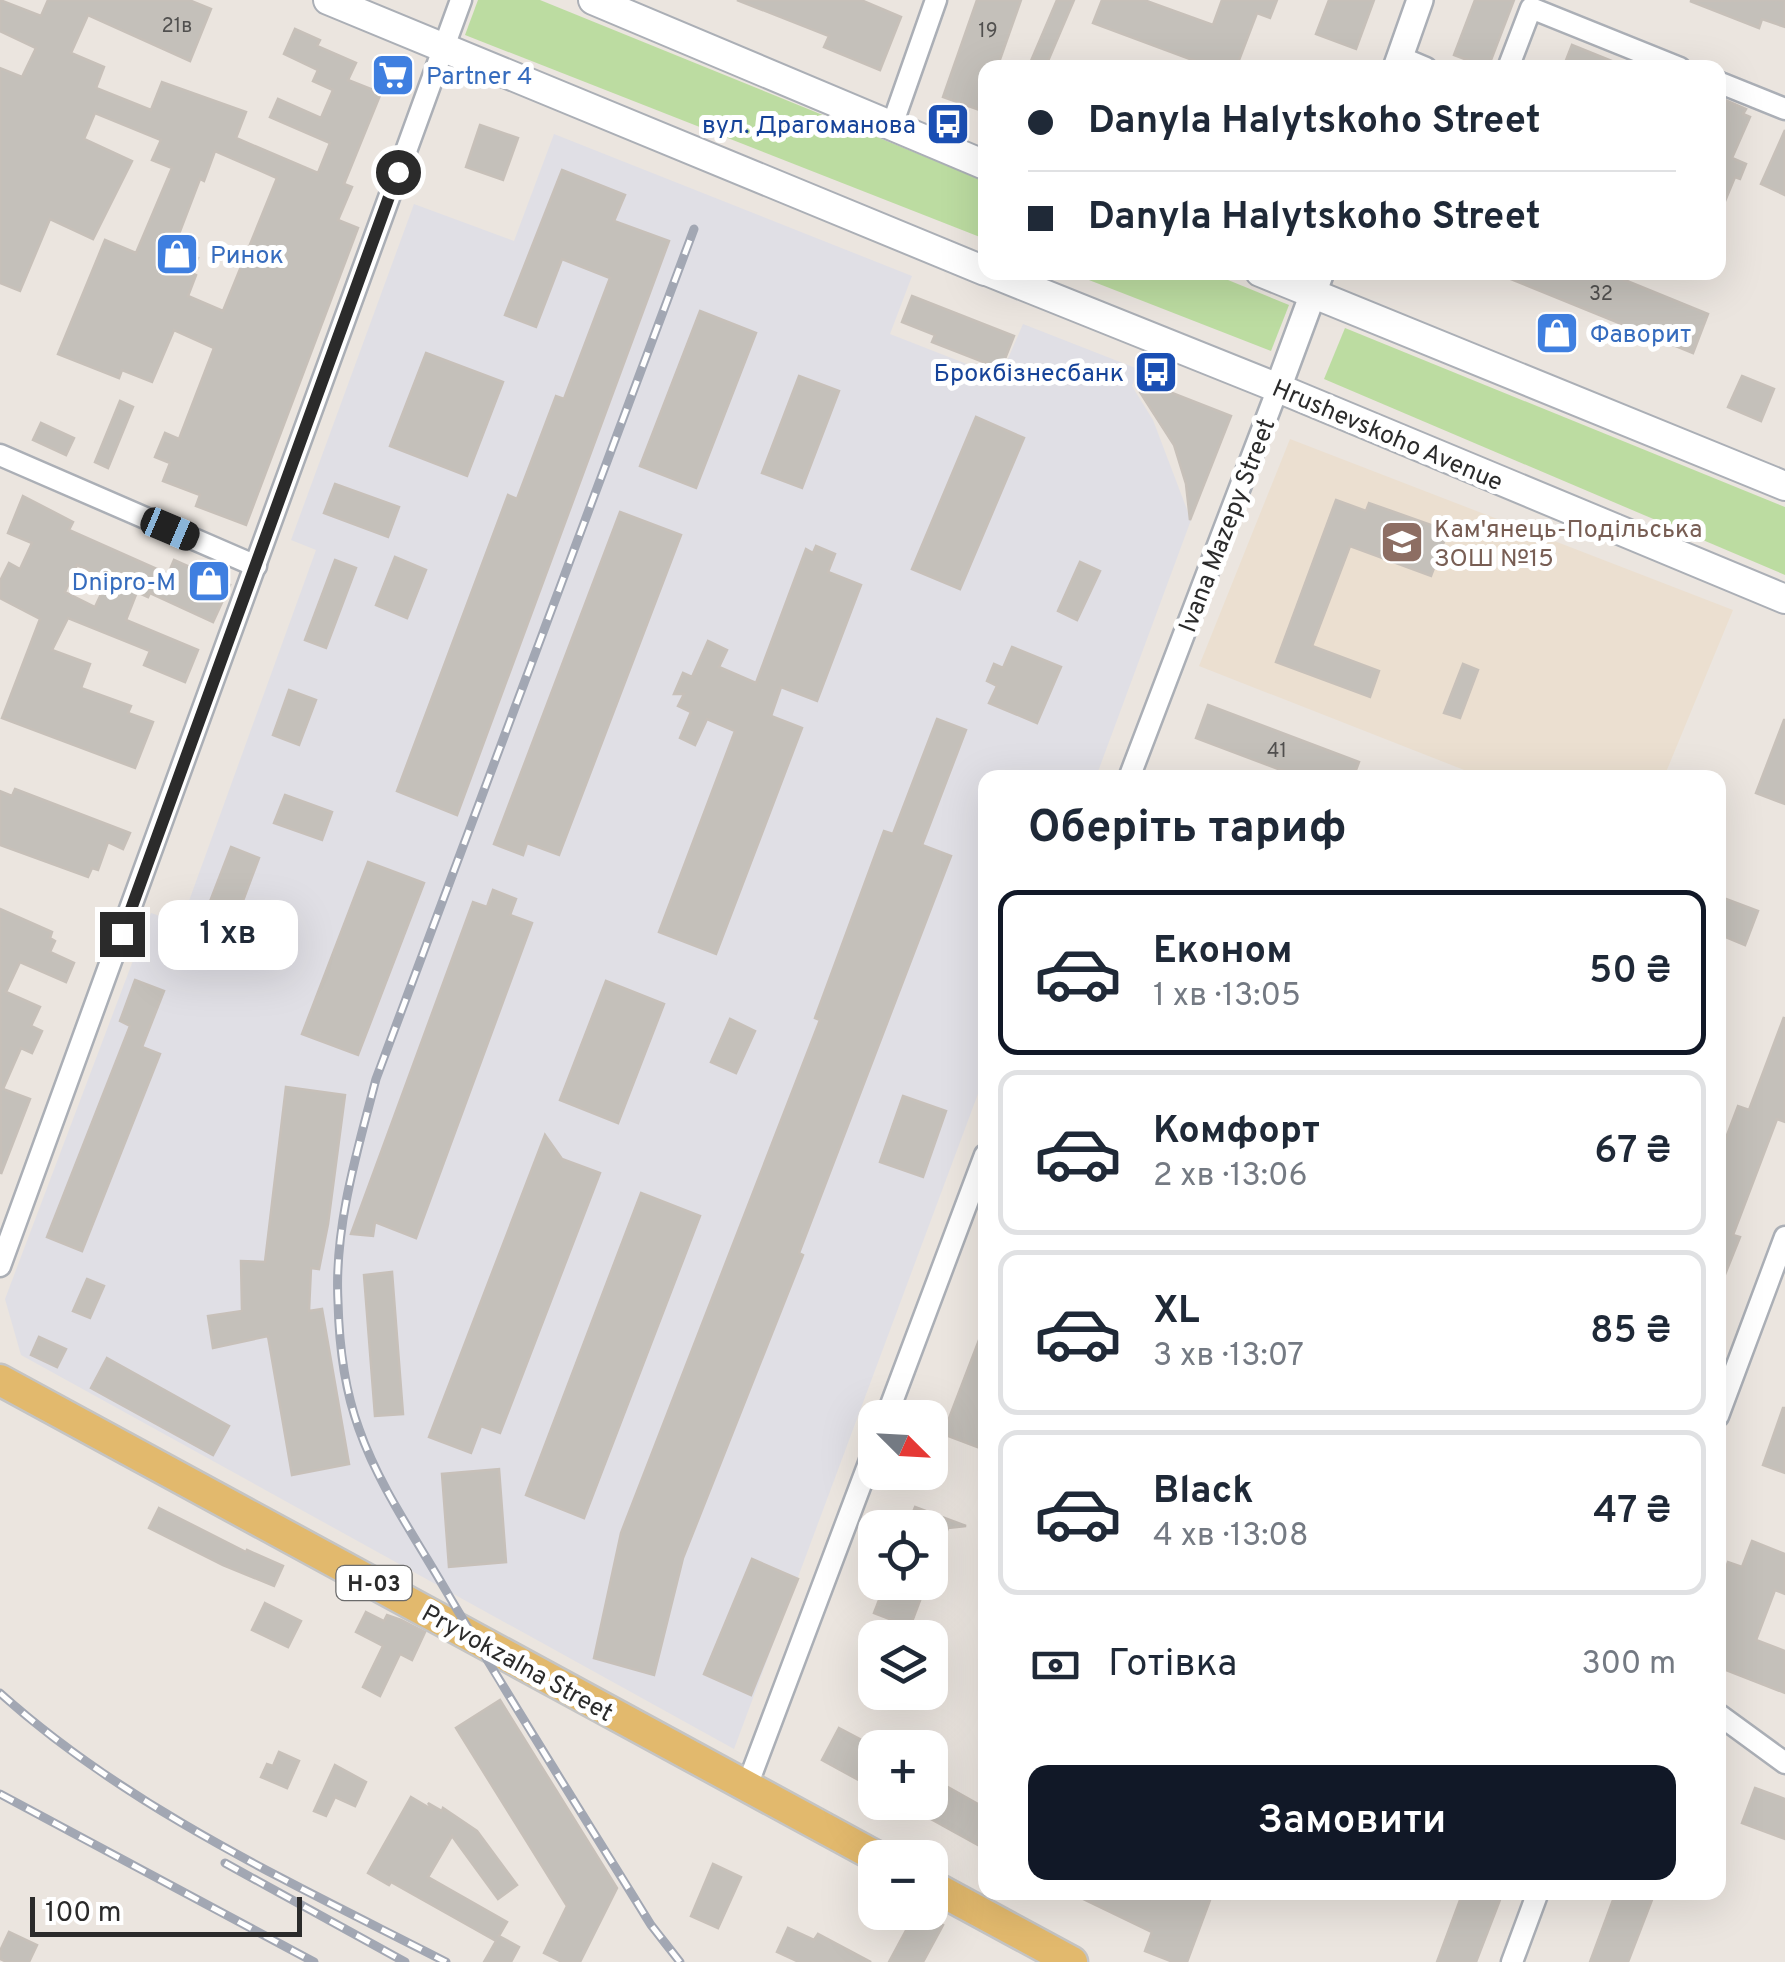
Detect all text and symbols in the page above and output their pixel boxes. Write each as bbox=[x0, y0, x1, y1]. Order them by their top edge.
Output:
house number: 21в bbox=[162, 14, 192, 40]
house number: 19 bbox=[978, 19, 998, 45]
supermarket icon: Partner 4 bbox=[370, 52, 416, 98]
place label: Partner 4 bbox=[426, 62, 533, 94]
text: Danyla Halytskoho Street bbox=[1088, 98, 1541, 147]
bus stop icon: вул. Драгоманова bbox=[925, 101, 971, 147]
place label: вул. Драгоманова bbox=[702, 111, 916, 143]
route start bbox=[376, 150, 421, 195]
text: Danyla Halytskoho Street bbox=[1088, 194, 1541, 243]
shop icon: Ринок bbox=[154, 231, 200, 277]
place label: Ринок bbox=[210, 241, 284, 273]
house number: 32 bbox=[1589, 282, 1613, 308]
shop icon: Фаворит bbox=[1534, 310, 1580, 356]
place label: Фаворит bbox=[1590, 320, 1691, 352]
bus stop icon: Брокбізнесбанк bbox=[1133, 349, 1179, 395]
place label: Брокбізнесбанк bbox=[933, 359, 1124, 391]
street label: Hrushevskoho Avenue bbox=[1267, 374, 1507, 500]
street label: Ivana Mazepy Street bbox=[1173, 415, 1284, 638]
car bbox=[137, 503, 203, 555]
place label: Кам'янець-Подільська ЗОШ №15 bbox=[1434, 515, 1702, 576]
school or university icon: Кам'янець-Подільська ЗОШ №15 bbox=[1379, 519, 1425, 565]
shop icon: Dnipro-M bbox=[186, 558, 232, 604]
place label: Dnipro-M bbox=[71, 568, 176, 600]
house number: 41 bbox=[1267, 739, 1287, 765]
text: Оберіть тариф bbox=[1028, 801, 1346, 858]
callout: 1 хв bbox=[157, 899, 297, 969]
route end bbox=[100, 912, 145, 957]
text: 1 хв bbox=[200, 915, 256, 955]
icon: car bbox=[1033, 928, 1123, 1018]
text: Економ bbox=[1153, 928, 1292, 977]
text: 50 ₴ bbox=[1589, 948, 1671, 997]
text: 1 хв · 13:05 bbox=[1153, 977, 1301, 1017]
icon: car bbox=[1033, 1108, 1123, 1198]
text: Комфорт bbox=[1153, 1108, 1320, 1157]
text: 67 ₴ bbox=[1594, 1128, 1671, 1177]
text: 2 хв · 13:06 bbox=[1153, 1157, 1308, 1197]
icon: car bbox=[1033, 1288, 1123, 1378]
text: XL bbox=[1153, 1288, 1200, 1337]
text: 85 ₴ bbox=[1590, 1308, 1671, 1357]
text: 3 хв · 13:07 bbox=[1153, 1337, 1304, 1377]
north arrow bbox=[858, 1400, 948, 1490]
map controls bbox=[858, 1400, 948, 1930]
icon: car bbox=[1033, 1468, 1123, 1558]
text: Black bbox=[1153, 1468, 1253, 1517]
text: 47 ₴ bbox=[1593, 1488, 1671, 1537]
button: locate bbox=[858, 1510, 948, 1600]
text: 4 хв · 13:08 bbox=[1153, 1517, 1308, 1557]
road number: Н-03 bbox=[336, 1566, 412, 1600]
street label: Pryvokzalna Street bbox=[415, 1599, 618, 1730]
button: layers bbox=[858, 1620, 948, 1710]
icon: cash bbox=[1028, 1638, 1083, 1693]
text: Готівка bbox=[1108, 1641, 1237, 1690]
text: 300 m bbox=[1582, 1645, 1676, 1685]
button: + bbox=[858, 1730, 948, 1820]
button: Замовити bbox=[1028, 1765, 1676, 1880]
button: − bbox=[858, 1840, 948, 1930]
scale bar bbox=[30, 1892, 302, 1936]
text: 100 m bbox=[45, 1896, 121, 1932]

